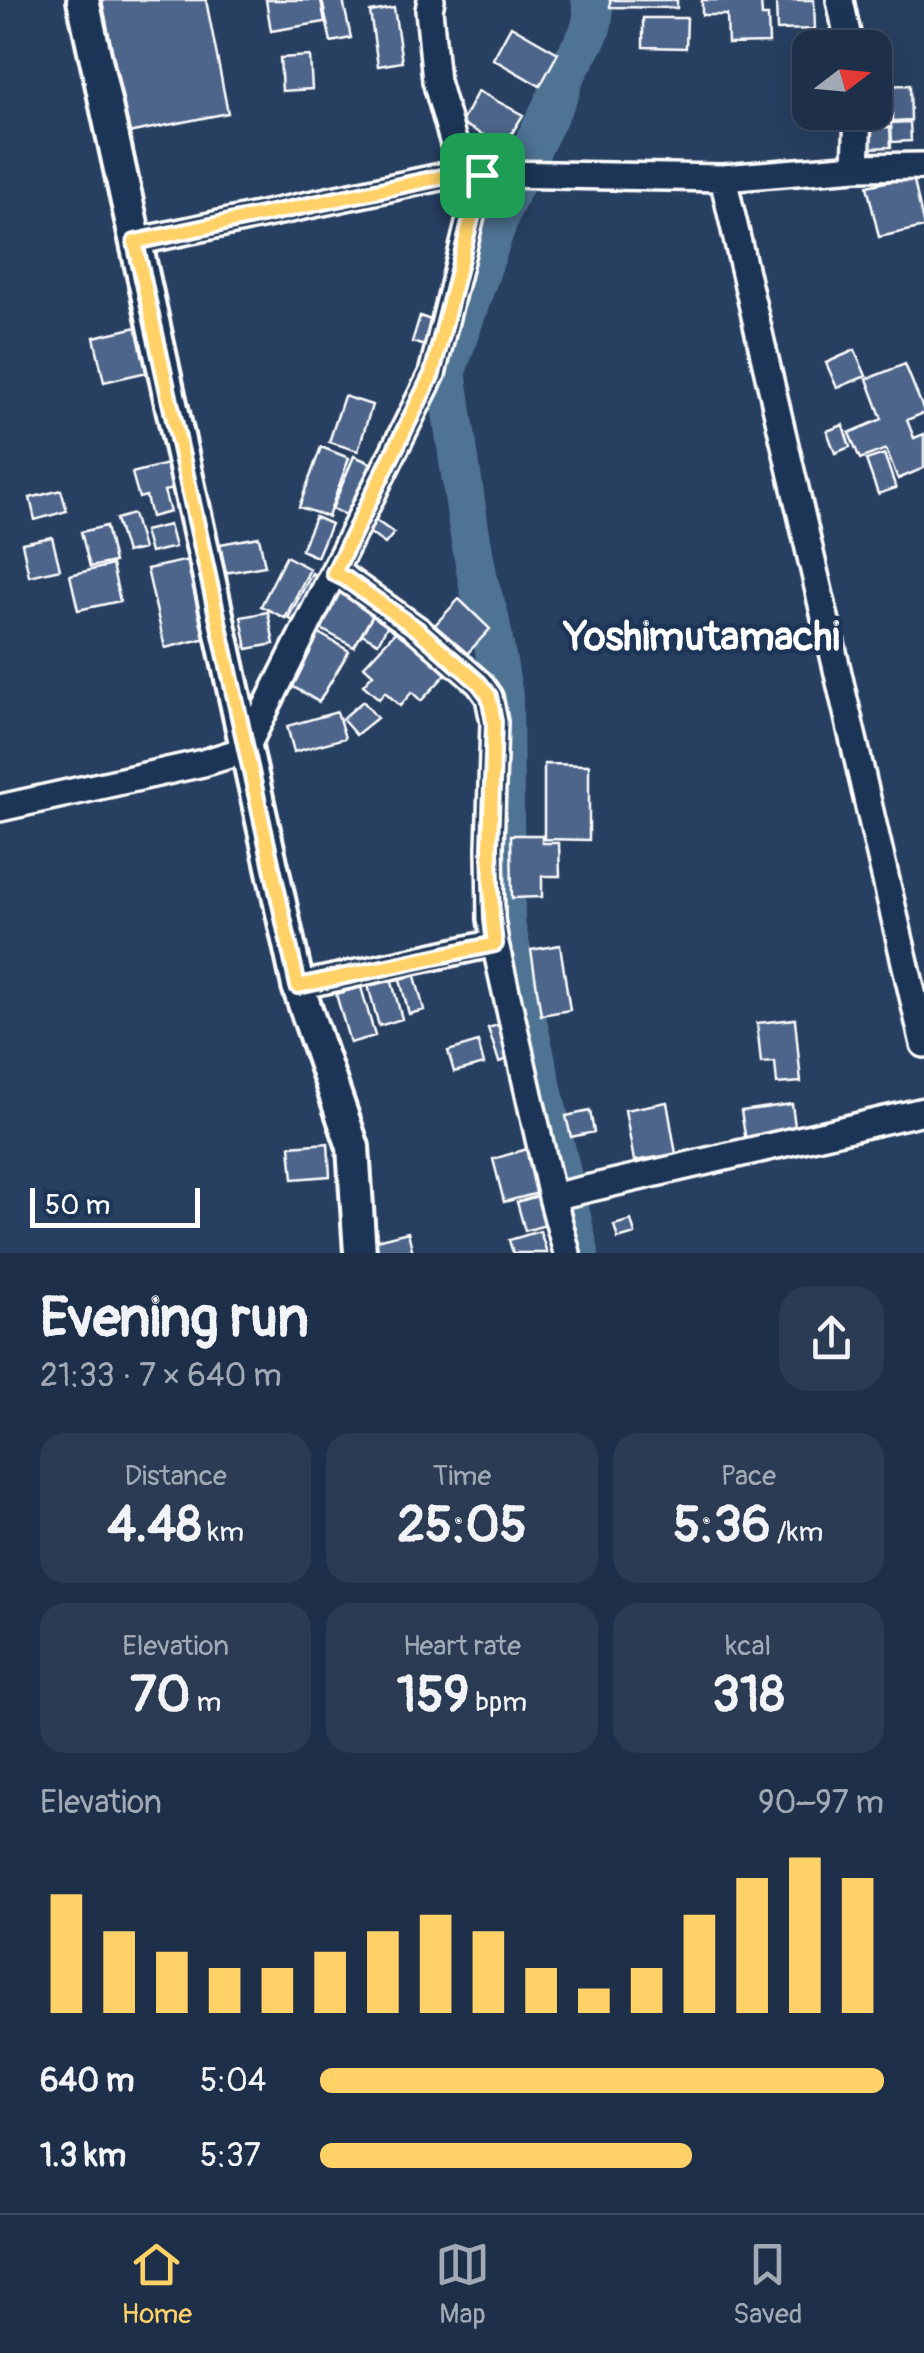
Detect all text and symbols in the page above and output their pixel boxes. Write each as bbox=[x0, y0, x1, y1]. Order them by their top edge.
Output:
north arrow bbox=[792, 30, 892, 130]
map controls bbox=[792, 30, 892, 130]
pin bbox=[440, 133, 525, 218]
icon: arrive bbox=[455, 148, 510, 203]
district label: Yoshimutamachi bbox=[562, 613, 840, 662]
scale bar bbox=[30, 1183, 200, 1228]
text: 50 m bbox=[45, 1188, 110, 1223]
text: Evening run bbox=[40, 1284, 309, 1353]
button: share bbox=[779, 1286, 884, 1391]
text: 21:33 · 7 × 640 m bbox=[40, 1356, 282, 1396]
text: Distance bbox=[124, 1459, 227, 1494]
text: Time bbox=[433, 1459, 491, 1494]
text: Pace bbox=[721, 1459, 776, 1494]
text: 4.48 bbox=[107, 1494, 201, 1557]
text: 25:05 bbox=[397, 1494, 527, 1557]
text: 5:36 bbox=[673, 1494, 771, 1557]
text: km bbox=[201, 1515, 244, 1550]
text: /km bbox=[771, 1515, 823, 1550]
text: Elevation bbox=[122, 1629, 229, 1664]
text: Heart rate bbox=[403, 1629, 521, 1664]
text: kcal bbox=[726, 1629, 771, 1664]
text: 70 bbox=[130, 1664, 190, 1727]
text: 159 bbox=[397, 1664, 469, 1727]
text: 318 bbox=[712, 1664, 785, 1727]
text: m bbox=[190, 1685, 221, 1720]
text: bpm bbox=[469, 1685, 527, 1720]
text: Elevation bbox=[40, 1783, 162, 1823]
text: 90–97 m bbox=[758, 1783, 884, 1823]
text: 640 m bbox=[40, 2061, 134, 2101]
text: 5:04 bbox=[200, 2061, 266, 2101]
text: 1.3 km bbox=[40, 2136, 126, 2176]
text: 5:37 bbox=[200, 2136, 261, 2176]
tab: Home bbox=[121, 2237, 192, 2332]
tab: Map bbox=[435, 2237, 490, 2332]
tab: Saved bbox=[733, 2237, 802, 2332]

